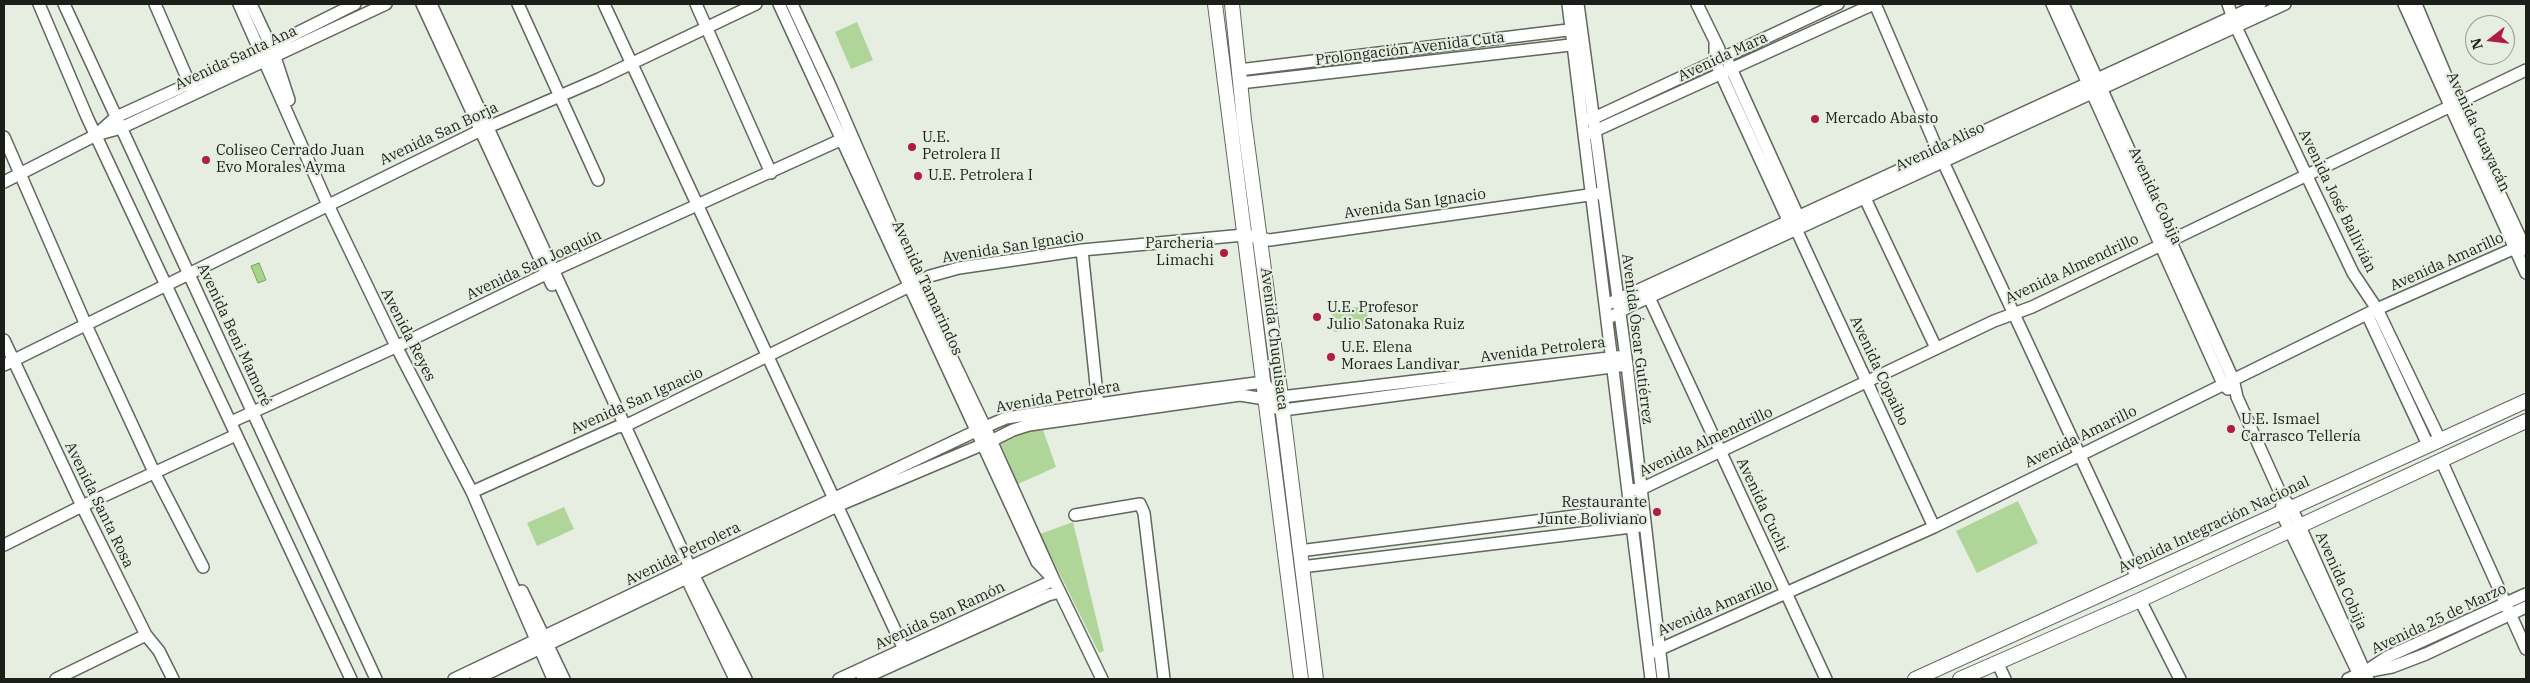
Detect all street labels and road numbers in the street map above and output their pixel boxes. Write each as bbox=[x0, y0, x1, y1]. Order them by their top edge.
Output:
street label: Avenida Santa Ana bbox=[172, 22, 300, 94]
street label: Prolongación Avenida Cuta bbox=[1314, 28, 1506, 70]
street label: Avenida Mara bbox=[1675, 28, 1771, 86]
street label: Avenida Guayacán bbox=[2442, 69, 2514, 195]
street label: Avenida San Borja bbox=[377, 99, 501, 169]
street label: Avenida Aliso bbox=[1893, 119, 1987, 175]
street label: Avenida José Ballivián bbox=[2294, 126, 2380, 276]
street label: Avenida Cobija bbox=[2125, 144, 2185, 248]
street label: Avenida San Ignacio bbox=[1343, 185, 1487, 223]
street label: Avenida Tamarindos bbox=[888, 218, 966, 358]
street label: Avenida San Joaquín bbox=[464, 226, 604, 304]
street label: Avenida San Ignacio bbox=[941, 227, 1085, 267]
street label: Avenida Amarillo bbox=[2387, 229, 2507, 295]
street label: Avenida Almendrillo bbox=[2002, 230, 2142, 308]
street label: Avenida Óscar Gutiérrez bbox=[1618, 253, 1656, 425]
street label: Avenida Beni Mamoré bbox=[193, 261, 275, 409]
street label: Avenida Chuquisaca bbox=[1256, 267, 1292, 411]
street label: Avenida Reyes bbox=[377, 285, 439, 385]
street label: Avenida Copaibo bbox=[1846, 313, 1912, 429]
street label: Avenida Petrolera bbox=[1479, 333, 1607, 367]
street label: Avenida San Ignacio bbox=[568, 364, 706, 438]
street label: Avenida Petrolera bbox=[994, 377, 1122, 417]
street label: Avenida Amarillo bbox=[2022, 402, 2140, 472]
street label: Avenida Almendrillo bbox=[1636, 403, 1776, 481]
street label: Avenida Santa Rosa bbox=[61, 439, 137, 571]
street label: Avenida Cuchi bbox=[1732, 455, 1792, 555]
street label: Avenida Integración Nacional bbox=[2115, 473, 2313, 577]
street label: Avenida Petrolera bbox=[623, 518, 743, 590]
street label: Avenida Cobija bbox=[2311, 529, 2371, 633]
street label: Avenida Amarillo bbox=[1655, 576, 1775, 640]
street label: Avenida San Ramón bbox=[872, 578, 1008, 654]
street label: Avenida 25 de Marzo bbox=[2369, 580, 2509, 658]

